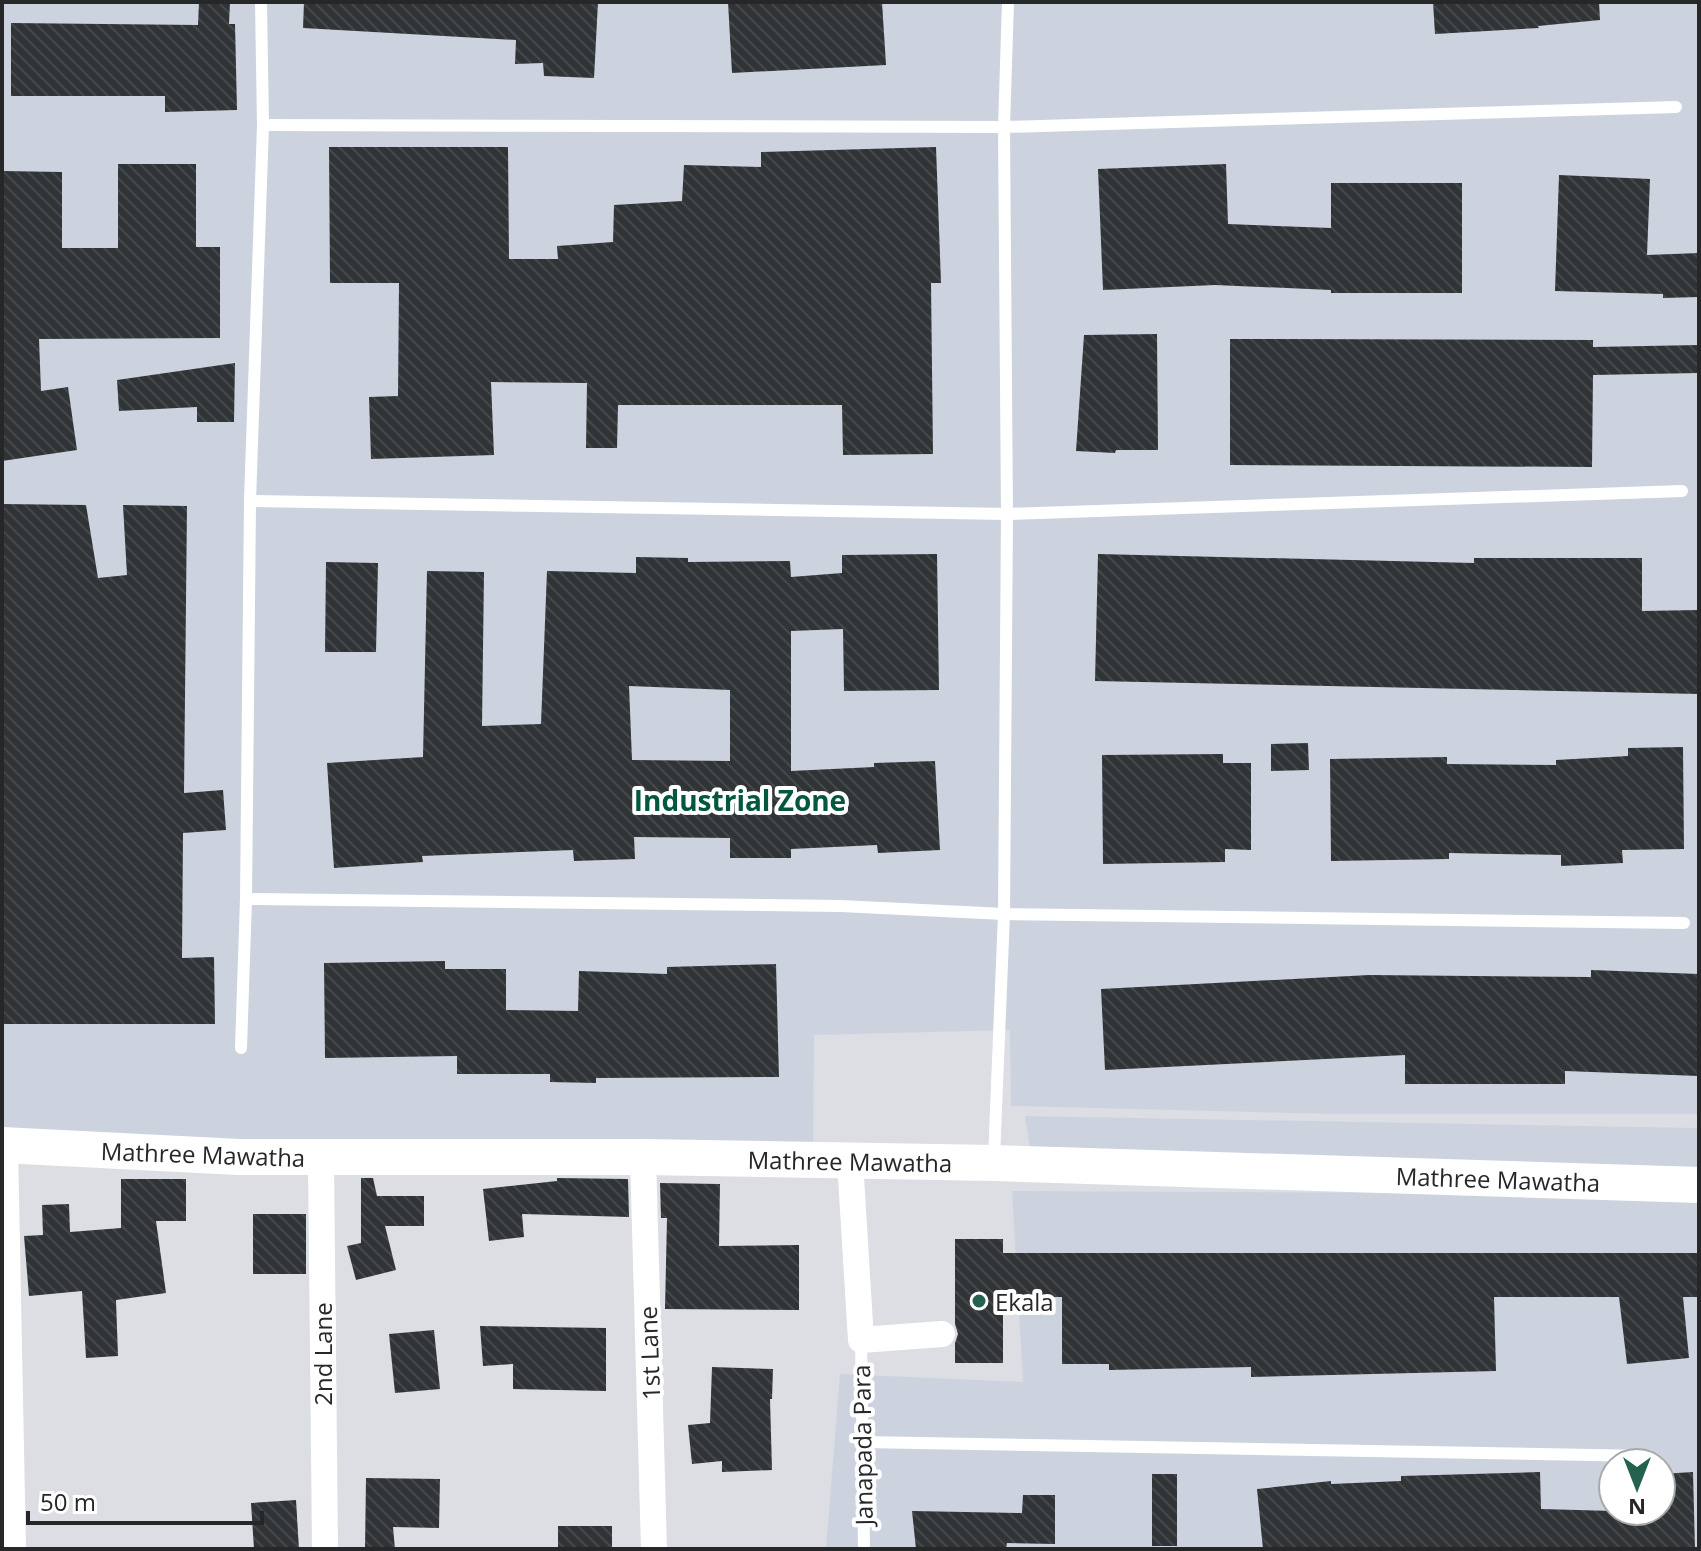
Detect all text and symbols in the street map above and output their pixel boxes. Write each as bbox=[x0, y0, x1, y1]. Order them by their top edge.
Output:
district label: Industrial Zone bbox=[634, 781, 846, 819]
street label: Mathree Mawatha bbox=[100, 1134, 306, 1174]
street label: Mathree Mawatha bbox=[747, 1143, 953, 1179]
street label: Mathree Mawatha bbox=[1395, 1159, 1601, 1199]
place label: Ekala bbox=[995, 1285, 1054, 1318]
marker: Ekala bbox=[970, 1292, 988, 1310]
street label: 2nd Lane bbox=[306, 1302, 339, 1406]
street label: 1st Lane bbox=[631, 1305, 667, 1401]
street label: Janapada Para bbox=[844, 1364, 880, 1528]
north arrow bbox=[1597, 1447, 1677, 1527]
scale bar bbox=[28, 1475, 262, 1525]
text: 50 m bbox=[40, 1485, 96, 1518]
text: N bbox=[1628, 1493, 1646, 1523]

